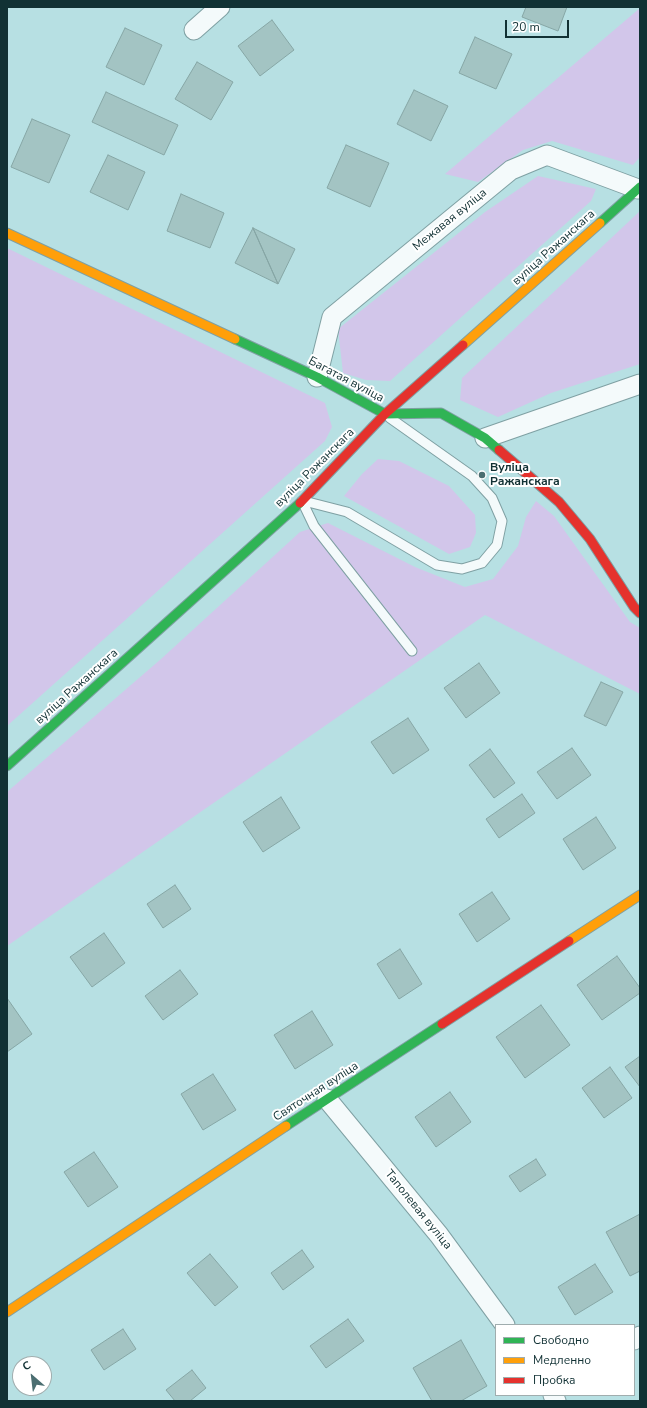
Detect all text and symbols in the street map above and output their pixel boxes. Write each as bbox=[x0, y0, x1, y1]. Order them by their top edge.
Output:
scale bar bbox=[507, 12, 571, 38]
text: 20 m bbox=[512, 19, 540, 35]
street label: Межавая вуліца bbox=[410, 186, 490, 254]
street label: вуліца Ражанскага bbox=[510, 207, 598, 289]
street label: Багатая вуліца bbox=[306, 354, 386, 406]
street label: вуліца Ражанскага bbox=[272, 425, 358, 511]
place label: Вуліца Ражанскага bbox=[490, 461, 560, 489]
marker: Вуліца Ражанскага bbox=[477, 470, 487, 480]
street label: вуліца Ражанскага bbox=[33, 646, 121, 728]
street label: Святочная вуліца bbox=[271, 1059, 361, 1125]
street label: Таполевая вуліца bbox=[381, 1167, 455, 1253]
legend bbox=[495, 1324, 635, 1396]
text: Свободно bbox=[533, 1332, 589, 1348]
text: Медленно bbox=[533, 1352, 591, 1368]
north arrow bbox=[12, 1356, 52, 1396]
text: С bbox=[20, 1357, 33, 1374]
text: Пробка bbox=[533, 1372, 576, 1388]

